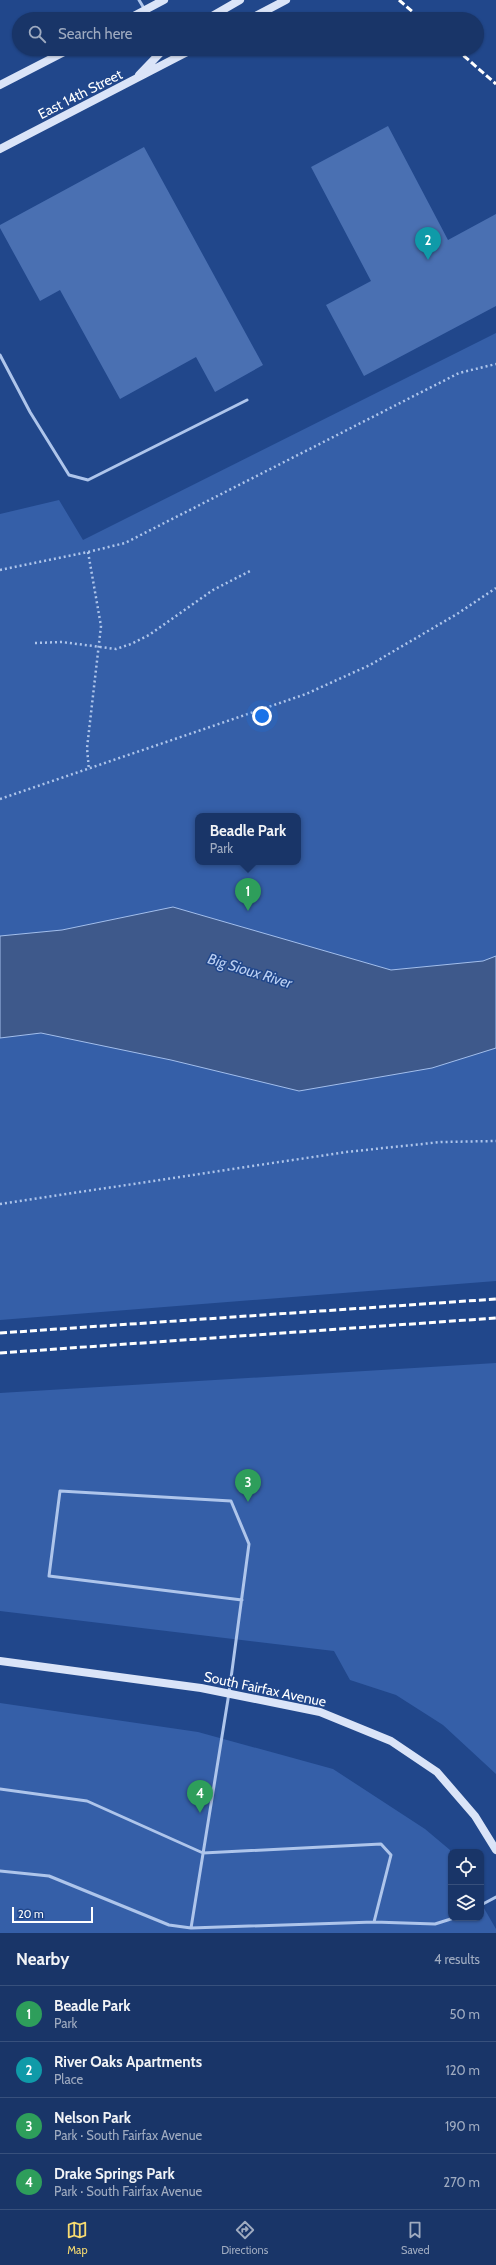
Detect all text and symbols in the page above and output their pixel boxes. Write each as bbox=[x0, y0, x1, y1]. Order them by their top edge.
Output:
search box bbox=[12, 12, 484, 56]
icon: search bbox=[26, 23, 48, 45]
text: Search here bbox=[58, 25, 133, 43]
street label: East 14th Street bbox=[35, 65, 125, 123]
pin: 2 bbox=[415, 227, 441, 260]
your location bbox=[252, 706, 272, 726]
popup bbox=[195, 813, 301, 865]
text: Beadle Park bbox=[210, 822, 286, 840]
text: Park bbox=[210, 840, 233, 856]
pin: 1 bbox=[235, 878, 261, 911]
water label: Big Sioux River bbox=[206, 950, 296, 993]
pin: 3 bbox=[235, 1469, 261, 1502]
street label: South Fairfax Avenue bbox=[202, 1667, 328, 1711]
pin: 4 bbox=[187, 1780, 213, 1813]
map controls bbox=[448, 1849, 484, 1921]
button: locate bbox=[448, 1849, 484, 1885]
button: layers bbox=[448, 1885, 484, 1921]
scale bar bbox=[12, 1905, 93, 1924]
text: 20 m bbox=[18, 1907, 44, 1921]
text: Nearby bbox=[16, 1949, 69, 1969]
text: 4 results bbox=[434, 1951, 480, 1967]
text: Beadle Park bbox=[54, 1997, 131, 2015]
text: 1 bbox=[27, 2006, 31, 2022]
text: 50 m bbox=[450, 2006, 480, 2022]
text: Park bbox=[54, 2015, 77, 2031]
text: River Oaks Apartments bbox=[54, 2053, 202, 2071]
text: 2 bbox=[26, 2062, 32, 2078]
text: 120 m bbox=[446, 2062, 480, 2078]
text: Place bbox=[54, 2071, 83, 2087]
text: Nelson Park bbox=[54, 2109, 131, 2127]
text: 3 bbox=[25, 2118, 33, 2134]
text: 190 m bbox=[445, 2118, 480, 2134]
text: Park · South Fairfax Avenue bbox=[54, 2127, 202, 2143]
text: Drake Springs Park bbox=[54, 2165, 175, 2183]
text: 4 bbox=[25, 2174, 33, 2190]
text: 270 m bbox=[443, 2174, 480, 2190]
text: Park · South Fairfax Avenue bbox=[54, 2183, 202, 2199]
tab: Map bbox=[66, 2219, 88, 2257]
tab: Directions bbox=[221, 2219, 268, 2257]
tab: Saved bbox=[401, 2219, 430, 2257]

